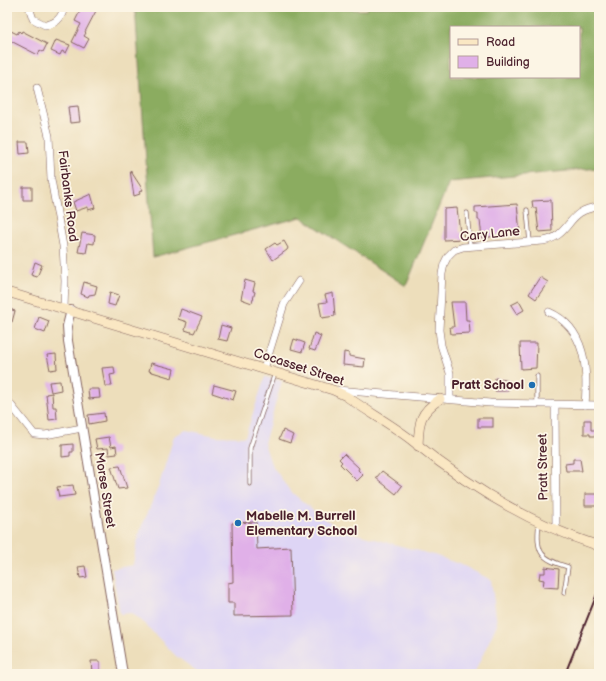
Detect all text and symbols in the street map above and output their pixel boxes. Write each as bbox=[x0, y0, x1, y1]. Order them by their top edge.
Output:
legend bbox=[450, 26, 580, 78]
text: Road bbox=[486, 35, 515, 50]
text: Building bbox=[486, 55, 530, 70]
street label: Fairbanks Road bbox=[54, 149, 82, 243]
street label: Cary Lane bbox=[459, 223, 521, 245]
street label: Cocasset Street bbox=[252, 345, 346, 389]
place label: Pratt School bbox=[451, 377, 524, 393]
marker: Pratt School bbox=[527, 380, 537, 390]
street label: Pratt Street bbox=[534, 433, 552, 501]
street label: Morse Street bbox=[91, 451, 119, 529]
place label: Mabelle M. Burrell Elementary School bbox=[246, 508, 357, 539]
marker: Mabelle M. Burrell Elementary School bbox=[233, 518, 243, 528]

